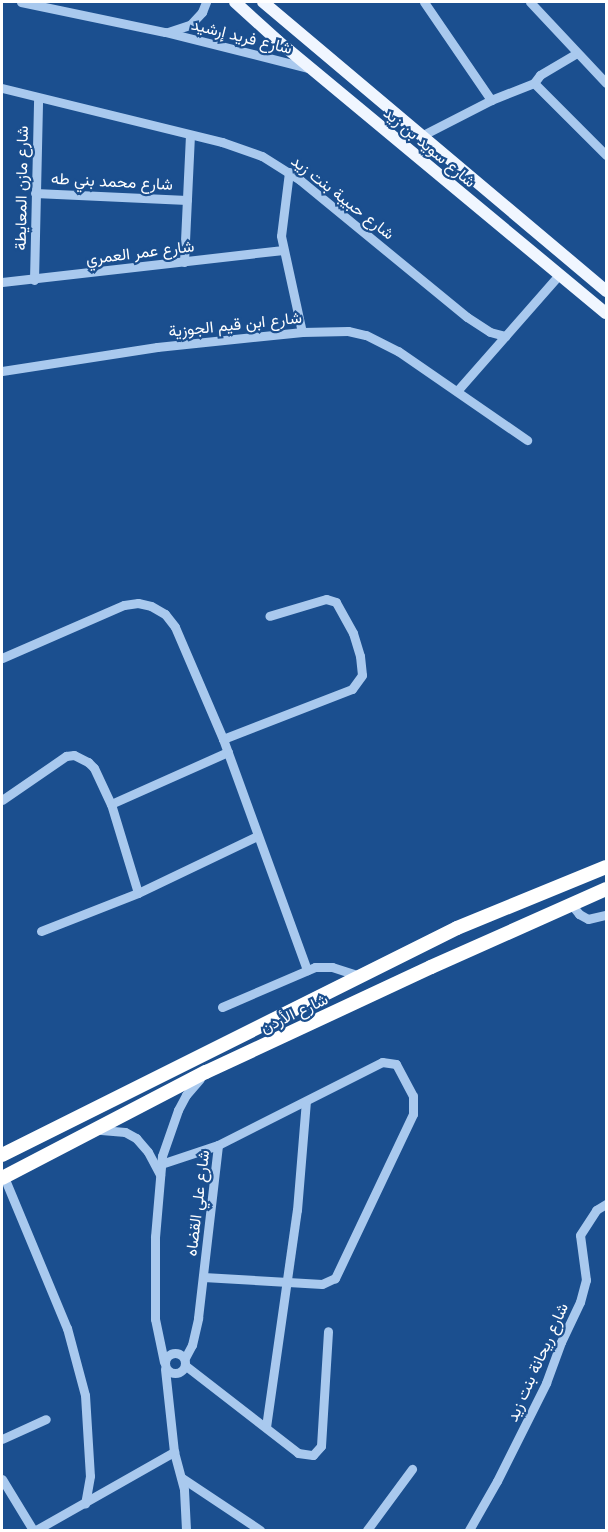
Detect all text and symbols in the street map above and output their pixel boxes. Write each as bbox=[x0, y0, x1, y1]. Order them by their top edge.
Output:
street label: شارع فريد إرشيد bbox=[190, 14, 294, 58]
street label: شارع سويد بن زيد bbox=[380, 103, 480, 191]
street label: شارع مازن المعايطة bbox=[10, 126, 32, 250]
street label: شارع حبيبة بنت زيد bbox=[288, 151, 398, 243]
street label: شارع محمد بني طه bbox=[51, 168, 173, 194]
street label: شارع عمر العمري bbox=[85, 236, 195, 268]
street label: شارع ابن قيم الجوزية bbox=[167, 307, 303, 341]
street label: شارع الأردن bbox=[257, 989, 331, 1037]
street label: شارع علي القضاه bbox=[181, 1149, 213, 1257]
street label: شارع ريحانة بنت زيد bbox=[502, 1300, 572, 1424]

